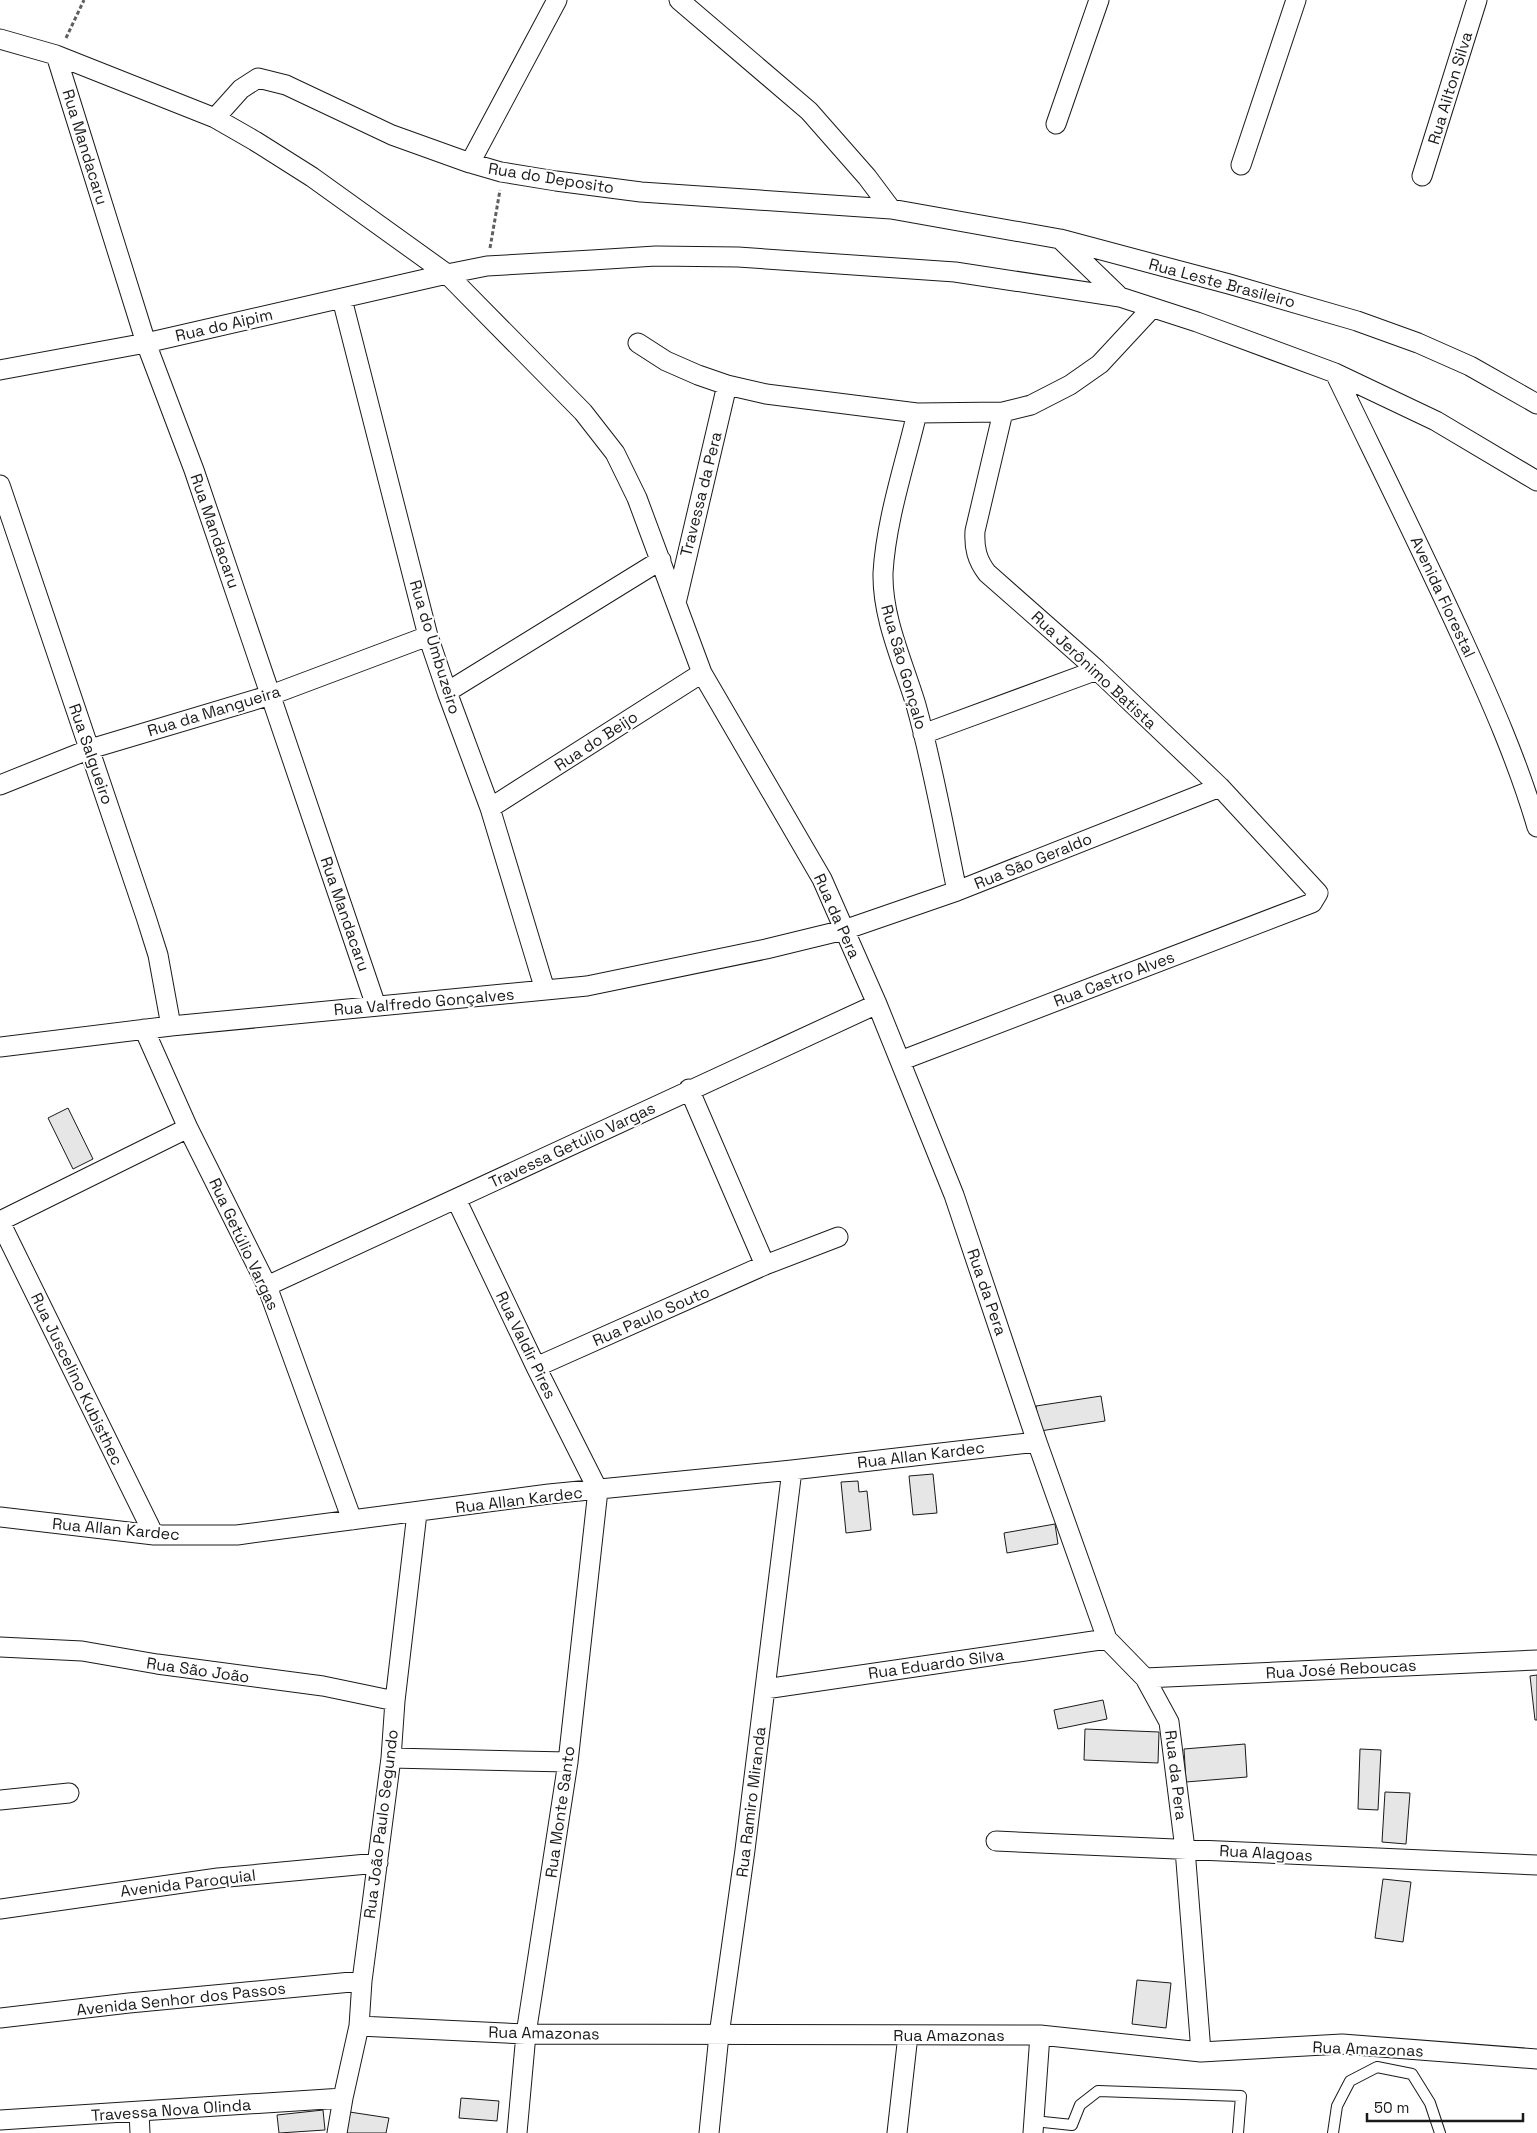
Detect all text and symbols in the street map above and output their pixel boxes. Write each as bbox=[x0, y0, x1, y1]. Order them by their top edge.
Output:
street label: Rua Ailton Silva bbox=[1423, 29, 1477, 147]
street label: Rua Mandacaru bbox=[57, 87, 113, 207]
street label: Rua do Deposito bbox=[487, 158, 615, 198]
street label: Rua Leste Brasileiro bbox=[1146, 253, 1298, 313]
street label: Rua do Aipim bbox=[173, 304, 275, 346]
street label: Travessa da Pera bbox=[675, 429, 727, 559]
street label: Rua Mandacaru bbox=[186, 471, 244, 591]
street label: Avenida Florestal bbox=[1406, 533, 1480, 661]
street label: Rua do Umbuzeiro bbox=[405, 577, 465, 717]
street label: Rua São Gonçalo bbox=[876, 602, 932, 732]
street label: Rua Jerônimo Batista bbox=[1027, 606, 1161, 734]
street label: Rua da Mangueira bbox=[145, 681, 283, 741]
street label: Rua Salgueiro bbox=[64, 701, 118, 807]
street label: Rua do Beijo bbox=[550, 706, 642, 776]
street label: Rua São Geraldo bbox=[971, 828, 1095, 894]
street label: Rua Mandacaru bbox=[316, 854, 374, 974]
street label: Rua da Pera bbox=[809, 870, 865, 962]
street label: Rua Castro Alves bbox=[1051, 946, 1177, 1012]
street label: Rua Valfredo Gonçalves bbox=[333, 984, 515, 1020]
street label: Travessa Getúlio Vargas bbox=[485, 1097, 659, 1193]
street label: Rua Getúlio Vargas bbox=[204, 1174, 284, 1314]
street label: Rua da Pera bbox=[962, 1246, 1012, 1338]
street label: Rua Paulo Souto bbox=[589, 1281, 713, 1351]
street label: Rua Valdir Pires bbox=[491, 1288, 561, 1402]
street label: Rua Juscelino Kubisthec bbox=[26, 1289, 128, 1469]
street label: Rua Allan Kardec bbox=[856, 1437, 986, 1473]
street label: Rua Allan Kardec bbox=[454, 1482, 584, 1518]
street label: Rua Allan Kardec bbox=[51, 1513, 181, 1545]
street label: Rua Eduardo Silva bbox=[867, 1644, 1005, 1684]
street label: Rua São João bbox=[145, 1652, 251, 1688]
street label: Rua José Reboucas bbox=[1265, 1655, 1417, 1683]
street label: Rua Ramiro Miranda bbox=[731, 1725, 771, 1879]
street label: Rua João Paulo Segundo bbox=[359, 1728, 403, 1920]
street label: Rua da Pera bbox=[1160, 1729, 1192, 1821]
street label: Rua Monte Santo bbox=[540, 1745, 580, 1879]
street label: Rua Alagoas bbox=[1219, 1840, 1313, 1866]
street label: Avenida Paroquial bbox=[119, 1864, 257, 1902]
street label: Avenida Senhor dos Passos bbox=[75, 1978, 287, 2020]
street label: Rua Amazonas bbox=[488, 2022, 600, 2044]
street label: Rua Amazonas bbox=[893, 2025, 1005, 2046]
street label: Rua Amazonas bbox=[1312, 2037, 1424, 2061]
scale bar bbox=[1367, 2090, 1523, 2122]
street label: Travessa Nova Olinda bbox=[90, 2094, 252, 2126]
text: 50 m bbox=[1374, 2098, 1409, 2117]

